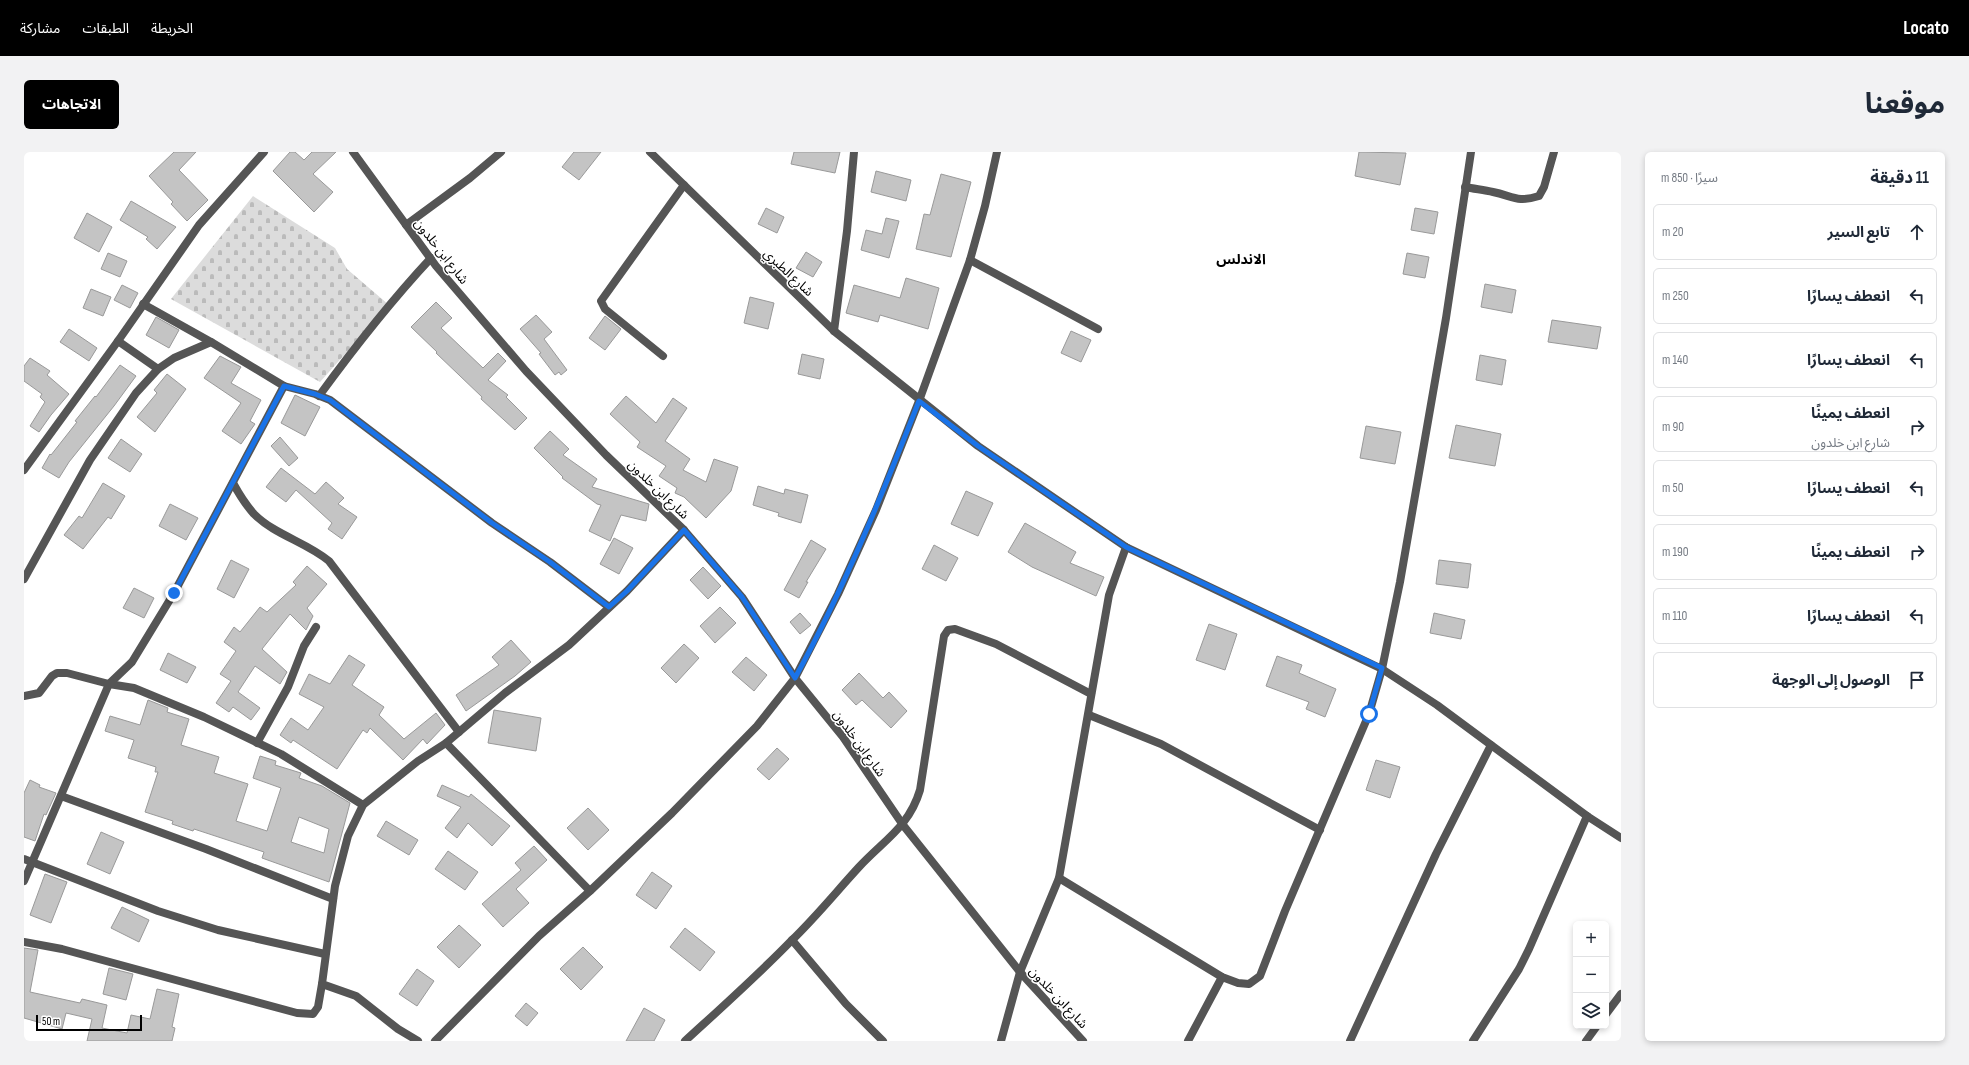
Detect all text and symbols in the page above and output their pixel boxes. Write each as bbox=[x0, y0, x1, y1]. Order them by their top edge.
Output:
text: Locato bbox=[1903, 17, 1949, 40]
text: مشاركة bbox=[20, 20, 60, 37]
text: الطبقات bbox=[82, 20, 129, 37]
text: الخريطة bbox=[151, 20, 193, 37]
button: الاتجاهات bbox=[24, 80, 119, 129]
text: موقعنا bbox=[1865, 88, 1945, 121]
text: 11 دقيقة bbox=[1870, 168, 1929, 188]
text: سيرًا · 850 m bbox=[1661, 170, 1718, 186]
street label: شارع ابن خلدون bbox=[409, 216, 472, 289]
icon: ahead bbox=[1906, 221, 1928, 243]
text: تابع السير bbox=[1827, 223, 1890, 242]
text: 20 m bbox=[1662, 224, 1684, 240]
street label: شارع الطبري bbox=[759, 246, 817, 301]
district label: الاندلس bbox=[1216, 251, 1266, 268]
icon: left bbox=[1906, 285, 1928, 307]
text: انعطف يسارًا bbox=[1807, 287, 1890, 306]
text: 250 m bbox=[1662, 288, 1689, 304]
icon: left bbox=[1906, 349, 1928, 371]
text: انعطف يسارًا bbox=[1807, 351, 1890, 370]
text: 140 m bbox=[1662, 352, 1688, 368]
text: انعطف يمينًا bbox=[1811, 404, 1890, 423]
icon: right bbox=[1906, 416, 1928, 438]
text: 90 m bbox=[1662, 419, 1684, 435]
text: شارع ابن خلدون bbox=[1811, 435, 1890, 451]
street label: شارع ابن خلدون bbox=[623, 457, 692, 524]
icon: left bbox=[1906, 477, 1928, 499]
text: انعطف يسارًا bbox=[1807, 479, 1890, 498]
text: 50 m bbox=[1662, 480, 1683, 496]
icon: right bbox=[1906, 541, 1928, 563]
text: انعطف يمينًا bbox=[1811, 543, 1890, 562]
text: 190 m bbox=[1662, 544, 1689, 560]
route end bbox=[165, 584, 183, 602]
icon: left bbox=[1906, 605, 1928, 627]
text: انعطف يسارًا bbox=[1807, 607, 1890, 626]
text: 110 m bbox=[1662, 608, 1687, 624]
icon: arrive bbox=[1906, 669, 1928, 691]
text: الوصول إلى الوجهة bbox=[1772, 671, 1890, 690]
route start bbox=[1360, 705, 1378, 723]
street label: شارع ابن خلدون bbox=[828, 707, 889, 781]
map controls bbox=[1573, 921, 1609, 1029]
button: + bbox=[1573, 921, 1609, 957]
button: − bbox=[1573, 957, 1609, 993]
street label: شارع ابن خلدون bbox=[1024, 963, 1091, 1033]
button: layers bbox=[1573, 993, 1609, 1029]
scale bar bbox=[36, 1013, 142, 1032]
text: 50 m bbox=[42, 1015, 60, 1028]

